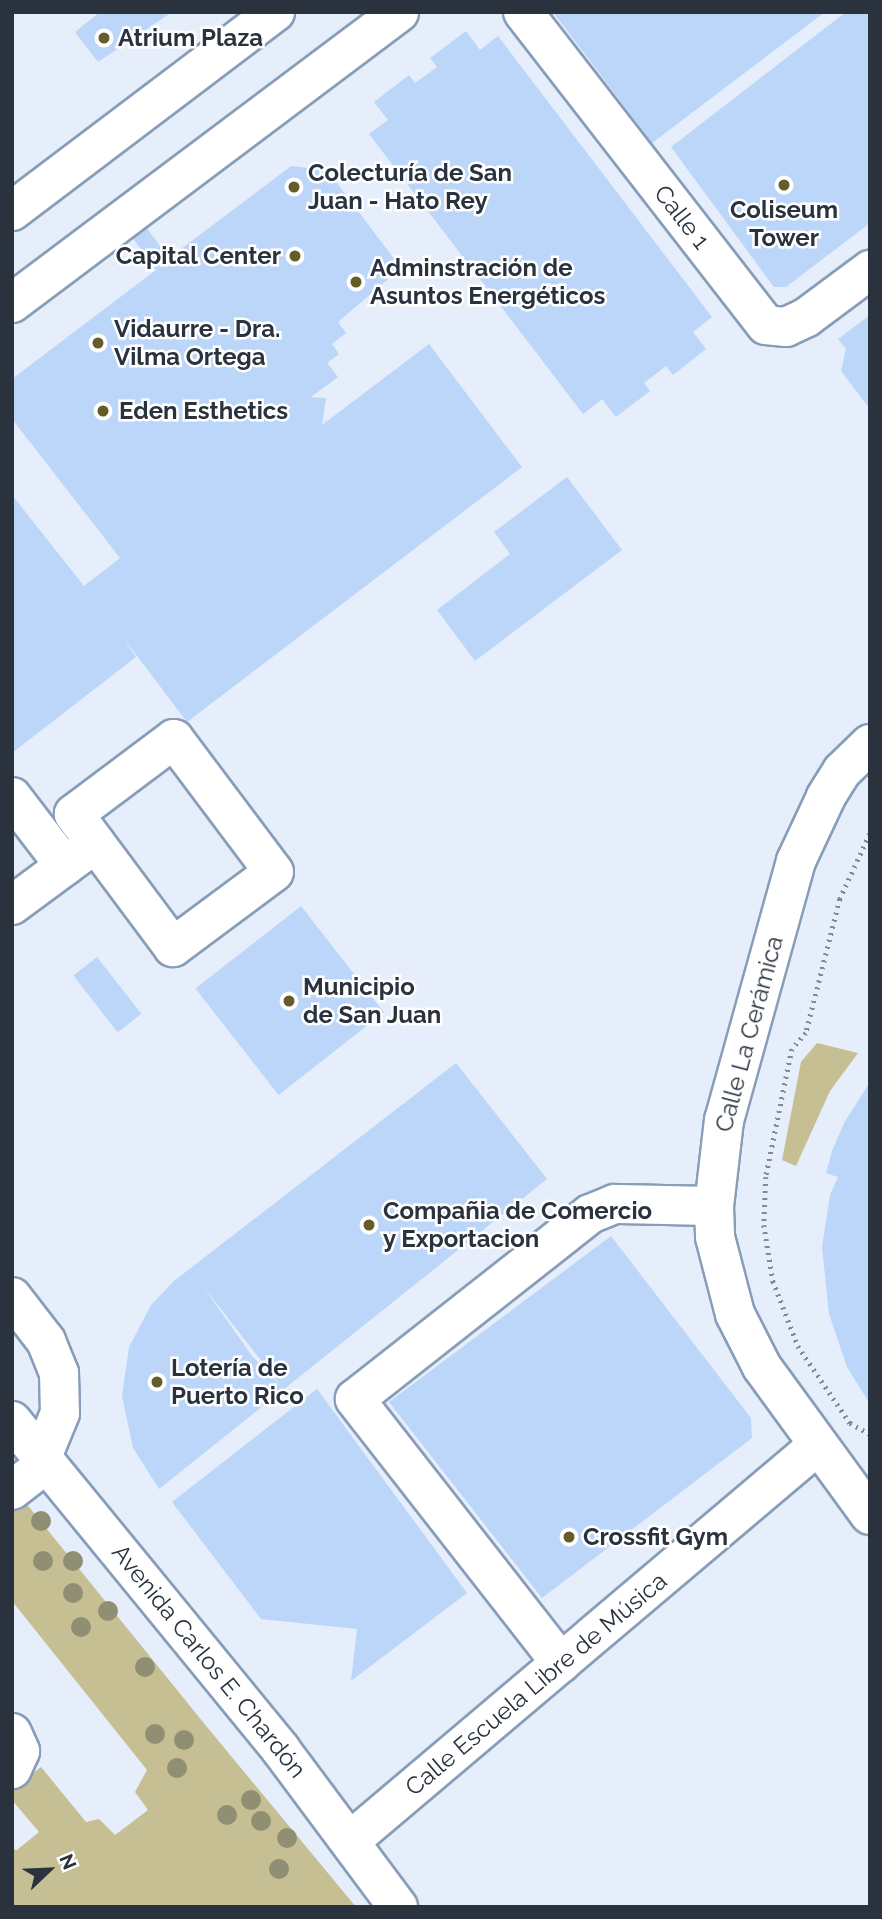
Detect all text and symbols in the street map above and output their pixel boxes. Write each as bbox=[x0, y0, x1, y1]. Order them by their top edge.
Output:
place label: Atrium Plaza bbox=[118, 24, 263, 52]
marker: Atrium Plaza bbox=[96, 30, 112, 46]
place label: Colecturía de San Juan - Hato Rey bbox=[308, 159, 512, 215]
marker: Coliseum Tower bbox=[776, 177, 792, 193]
marker: Colecturía de San Juan - Hato Rey bbox=[286, 179, 302, 195]
street label: Calle 1 bbox=[648, 179, 716, 255]
place label: Coliseum Tower bbox=[730, 196, 838, 252]
place label: Capital Center bbox=[115, 242, 281, 270]
marker: Capital Center bbox=[287, 248, 303, 264]
place label: Adminstración de Asuntos Energéticos bbox=[370, 254, 605, 310]
marker: Adminstración de Asuntos Energéticos bbox=[348, 274, 364, 290]
place label: Vidaurre - Dra. Vilma Ortega bbox=[114, 315, 280, 371]
marker: Vidaurre - Dra. Vilma Ortega bbox=[88, 333, 108, 353]
place label: Eden Esthetics bbox=[119, 397, 288, 425]
marker: Eden Esthetics bbox=[93, 401, 113, 421]
street label: Calle La Cerámica bbox=[709, 933, 789, 1135]
place label: Municipio de San Juan bbox=[303, 973, 442, 1029]
marker: Municipio de San Juan bbox=[281, 993, 297, 1009]
place label: Compañia de Comercio y Exportacion bbox=[383, 1197, 652, 1253]
marker: Compañia de Comercio y Exportacion bbox=[361, 1217, 377, 1233]
place label: Lotería de Puerto Rico bbox=[171, 1354, 304, 1410]
marker: Lotería de Puerto Rico bbox=[149, 1374, 165, 1390]
place label: Crossfit Gym bbox=[583, 1523, 728, 1551]
marker: Crossfit Gym bbox=[561, 1529, 577, 1545]
street label: Avenida Carlos E. Chardón bbox=[106, 1539, 312, 1783]
street label: Calle Escuela Libre de Música bbox=[400, 1566, 672, 1802]
north arrow bbox=[14, 1835, 84, 1905]
text: N bbox=[55, 1851, 81, 1873]

